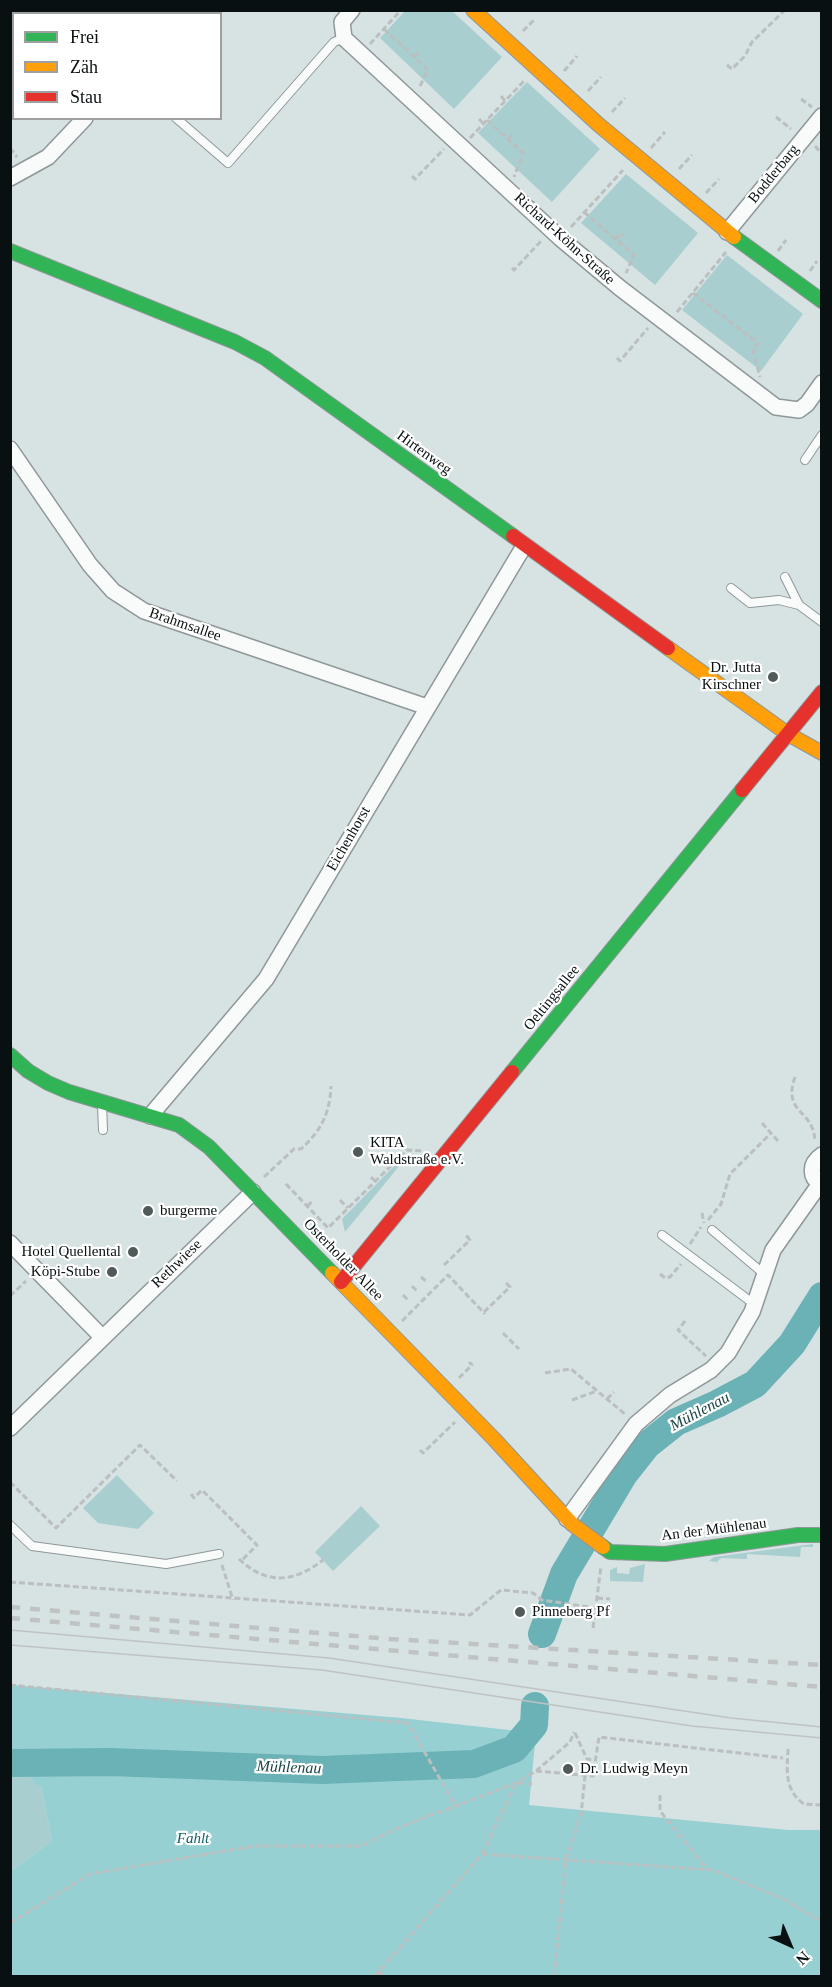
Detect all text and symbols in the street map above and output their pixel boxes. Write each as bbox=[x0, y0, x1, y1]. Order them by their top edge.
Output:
legend bbox=[12, 12, 222, 120]
text: Frei bbox=[70, 27, 99, 47]
text: Zäh bbox=[70, 57, 98, 77]
text: Stau bbox=[70, 87, 102, 107]
street label: Bodderbarg bbox=[745, 141, 803, 207]
street label: Richard-Köhn-Straße bbox=[510, 189, 618, 289]
street label: Hirtenweg bbox=[393, 427, 455, 479]
street label: Brahmsallee bbox=[147, 604, 223, 646]
place label: Dr. Jutta Kirschner bbox=[702, 659, 761, 694]
marker: Dr. Jutta Kirschner bbox=[766, 670, 780, 684]
street label: Eichenhorst bbox=[323, 803, 375, 875]
street label: Oeltingsallee bbox=[520, 962, 584, 1034]
place label: KITA Waldstraße e.V. bbox=[370, 1134, 464, 1169]
marker: KITA Waldstraße e.V. bbox=[351, 1145, 365, 1159]
place label: burgerme bbox=[160, 1202, 217, 1220]
marker: burgerme bbox=[141, 1204, 155, 1218]
street label: Osterholder Allee bbox=[299, 1215, 387, 1305]
street label: Rethwiese bbox=[148, 1236, 206, 1292]
place label: Hotel Quellental bbox=[21, 1243, 121, 1261]
marker: Hotel Quellental bbox=[126, 1245, 140, 1259]
place label: Köpi-Stube bbox=[31, 1263, 100, 1281]
marker: Köpi-Stube bbox=[105, 1265, 119, 1279]
water label: Mühlenau bbox=[667, 1388, 733, 1436]
street label: An der Mühlenau bbox=[660, 1515, 768, 1545]
place label: Pinneberg Pf bbox=[532, 1603, 610, 1621]
marker: Pinneberg Pf bbox=[513, 1605, 527, 1619]
water label: Mühlenau bbox=[256, 1757, 322, 1779]
place label: Dr. Ludwig Meyn bbox=[580, 1760, 688, 1778]
marker: Dr. Ludwig Meyn bbox=[561, 1762, 575, 1776]
park label: Fahlt bbox=[177, 1830, 209, 1848]
north arrow bbox=[760, 1915, 820, 1975]
text: N bbox=[793, 1948, 813, 1968]

